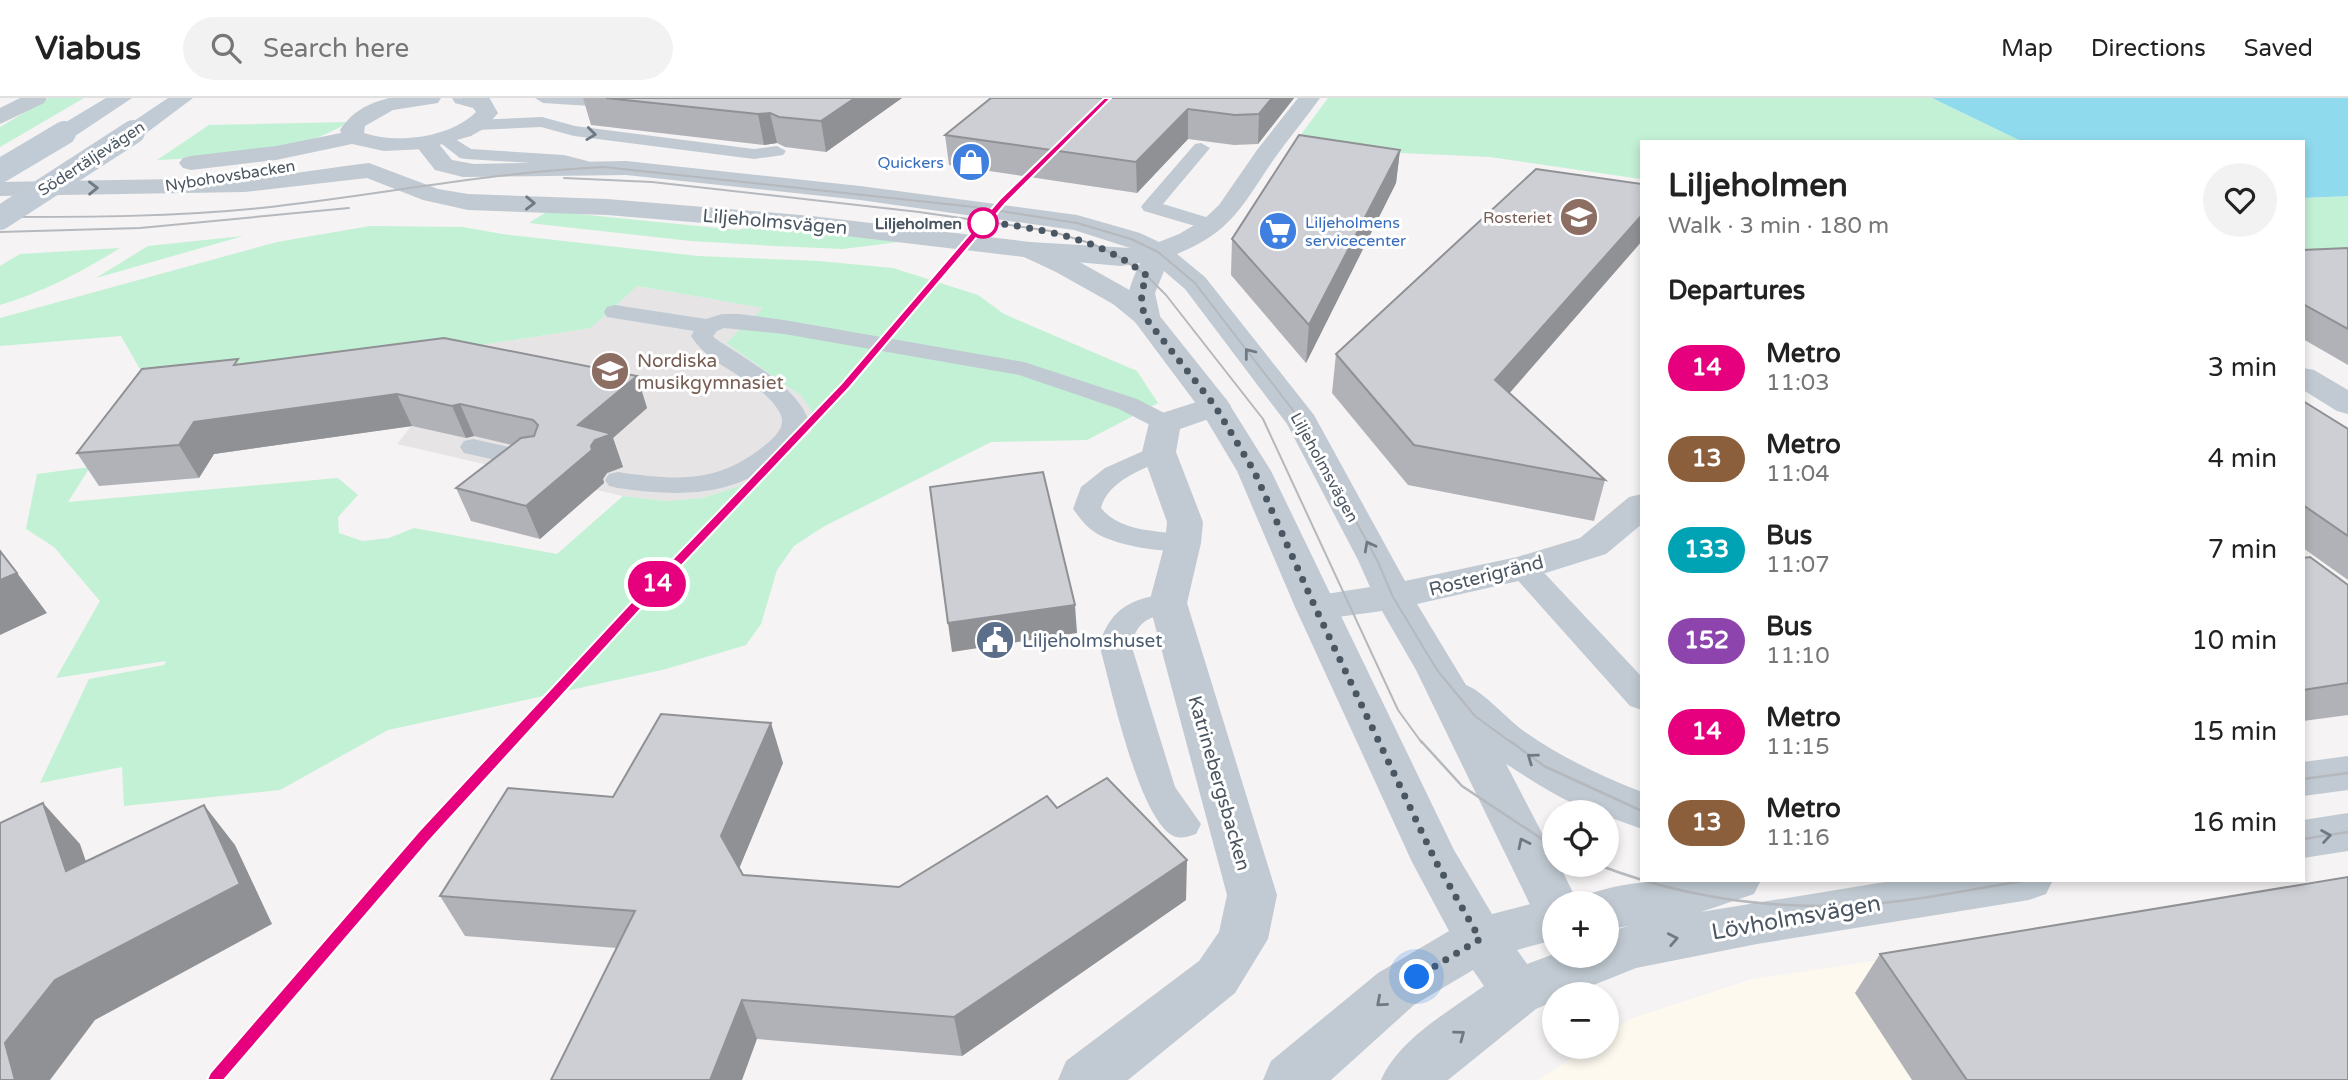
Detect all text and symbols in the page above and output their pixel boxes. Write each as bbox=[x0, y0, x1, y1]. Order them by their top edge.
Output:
search box bbox=[183, 17, 673, 80]
text: Viabus bbox=[35, 29, 141, 68]
icon: search bbox=[207, 29, 245, 67]
text: Search here bbox=[263, 33, 409, 64]
text: Map bbox=[2001, 34, 2053, 63]
text: Directions bbox=[2091, 34, 2206, 63]
text: Saved bbox=[2244, 34, 2313, 63]
street label: Södertäljevägen bbox=[34, 117, 149, 201]
one-way arrow bbox=[585, 126, 597, 141]
shop icon: Quickers bbox=[950, 141, 992, 183]
place label: Quickers bbox=[877, 153, 944, 173]
street label: Nybohovsbacken bbox=[164, 156, 297, 196]
button: heart bbox=[2203, 163, 2277, 237]
text: Liljeholmen bbox=[1668, 166, 1848, 205]
one-way arrow bbox=[87, 180, 98, 195]
one-way arrow bbox=[525, 196, 536, 211]
school or university icon: Rosteriet bbox=[1558, 196, 1600, 238]
street label: Liljeholmsvägen bbox=[702, 205, 848, 239]
marker: Liljeholmen bbox=[968, 208, 998, 238]
place label: Rosteriet bbox=[1483, 208, 1552, 228]
supermarket icon: Liljeholmens servicecenter bbox=[1257, 210, 1299, 252]
text: Walk · 3 min · 180 m bbox=[1668, 212, 1889, 240]
place label: Liljeholmens servicecenter bbox=[1305, 213, 1407, 251]
place label: Liljeholmen bbox=[875, 214, 962, 234]
text: Departures bbox=[1668, 275, 1805, 306]
text: Metro bbox=[1766, 338, 1841, 369]
one-way arrow bbox=[1245, 348, 1258, 361]
school or university icon: Nordiska musikgymnasiet bbox=[589, 350, 631, 392]
place label: Nordiska musikgymnasiet bbox=[637, 350, 784, 394]
text: 3 min bbox=[2208, 352, 2277, 383]
text: 14 bbox=[1691, 353, 1722, 382]
text: 11:03 bbox=[1766, 369, 1830, 397]
street label: Liljeholmsvägen bbox=[1286, 409, 1363, 526]
text: Metro bbox=[1766, 429, 1841, 460]
text: 4 min bbox=[2208, 443, 2277, 474]
text: 13 bbox=[1691, 444, 1722, 473]
text: 11:04 bbox=[1766, 460, 1830, 488]
text: Bus bbox=[1766, 520, 1812, 551]
text: 7 min bbox=[2208, 534, 2277, 565]
text: 133 bbox=[1684, 535, 1729, 564]
one-way arrow bbox=[1364, 541, 1377, 553]
street label: Rosterigränd bbox=[1427, 551, 1546, 601]
text: 11:07 bbox=[1766, 551, 1830, 579]
line badge: 14 bbox=[626, 561, 688, 607]
text: 14 bbox=[642, 569, 672, 598]
text: Bus bbox=[1766, 611, 1812, 642]
public building icon: Liljeholmshuset bbox=[974, 619, 1016, 661]
text: 10 min bbox=[2191, 625, 2277, 656]
text: 152 bbox=[1684, 626, 1729, 655]
place label: Liljeholmshuset bbox=[1022, 630, 1163, 652]
text: 11:10 bbox=[1766, 642, 1830, 670]
street label: Katrinebergsbacken bbox=[1184, 693, 1255, 873]
text: Metro bbox=[1766, 702, 1841, 733]
text: 15 min bbox=[2191, 716, 2277, 747]
text: 14 bbox=[1691, 717, 1722, 746]
text: 11:15 bbox=[1766, 733, 1830, 761]
one-way arrow bbox=[1527, 753, 1540, 766]
text: Metro bbox=[1766, 793, 1841, 824]
map controls bbox=[1542, 800, 1619, 1059]
button: locate bbox=[1542, 800, 1619, 877]
text: 16 min bbox=[2191, 807, 2277, 838]
text: 13 bbox=[1691, 808, 1722, 837]
text: 11:16 bbox=[1766, 824, 1830, 852]
one-way arrow bbox=[2320, 828, 2331, 843]
one-way arrow bbox=[1518, 838, 1532, 850]
street label: Lövholmsvägen bbox=[1709, 889, 1883, 947]
button: + bbox=[1542, 891, 1619, 968]
one-way arrow bbox=[1667, 933, 1679, 948]
your location bbox=[1399, 959, 1434, 994]
button: − bbox=[1542, 982, 1619, 1059]
one-way arrow bbox=[1377, 994, 1390, 1006]
one-way arrow bbox=[1452, 1031, 1465, 1043]

